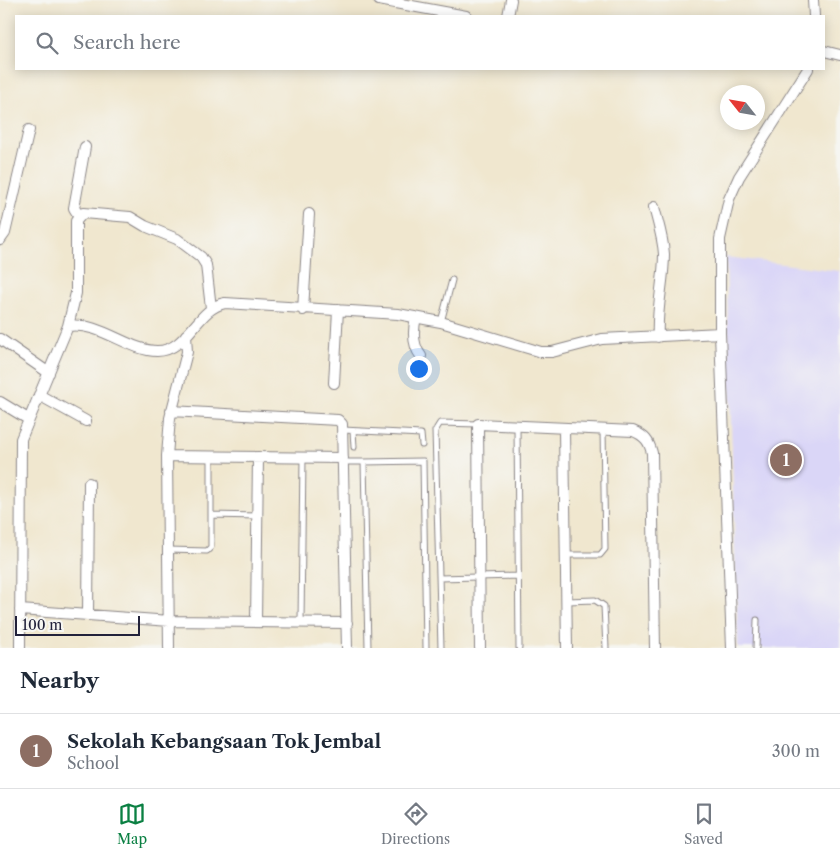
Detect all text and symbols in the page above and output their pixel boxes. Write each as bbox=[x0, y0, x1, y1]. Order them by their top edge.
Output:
search box bbox=[15, 15, 825, 70]
icon: search bbox=[33, 29, 61, 57]
text: Search here bbox=[73, 31, 181, 54]
north arrow bbox=[720, 85, 765, 130]
your location bbox=[406, 356, 432, 382]
pin: 1 bbox=[770, 441, 802, 479]
scale bar bbox=[15, 613, 140, 636]
text: 100 m bbox=[22, 616, 62, 634]
text: Nearby bbox=[20, 668, 99, 693]
text: Sekolah Kebangsaan Tok Jembal bbox=[67, 730, 381, 753]
text: 1 bbox=[32, 741, 40, 761]
text: 300 m bbox=[772, 741, 820, 761]
text: School bbox=[67, 753, 119, 773]
tab: Map bbox=[117, 800, 147, 848]
tab: Directions bbox=[381, 800, 450, 848]
tab: Saved bbox=[684, 800, 723, 848]

